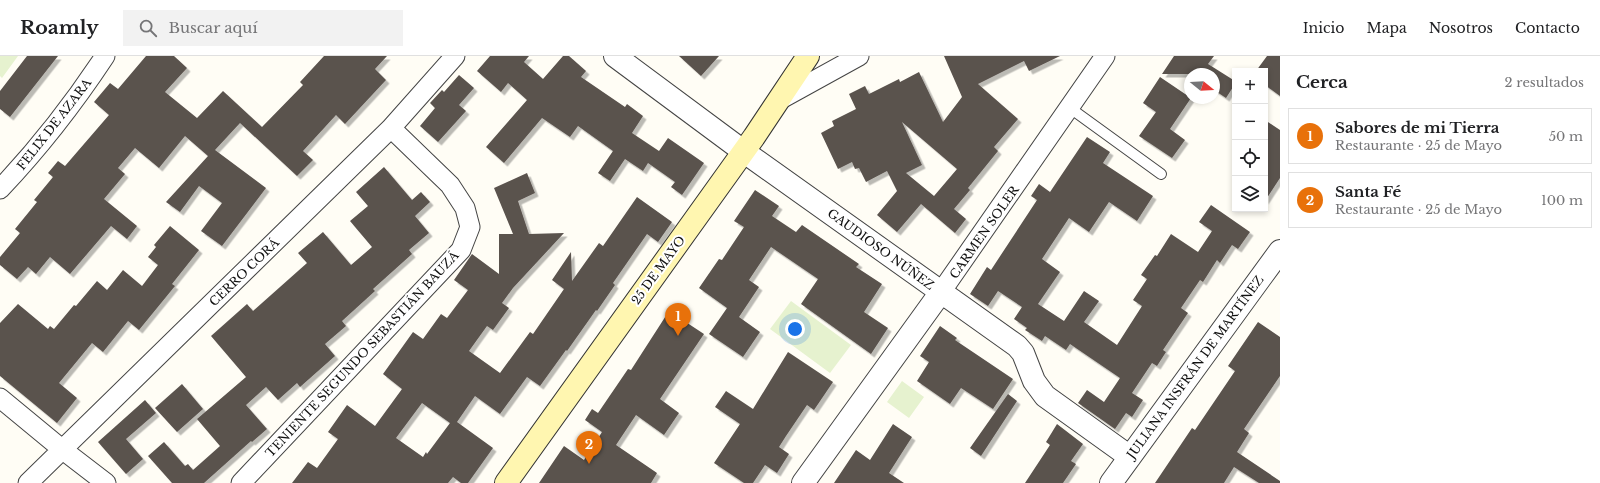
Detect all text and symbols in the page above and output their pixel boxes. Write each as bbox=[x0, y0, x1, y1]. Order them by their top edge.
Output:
search box bbox=[123, 10, 403, 46]
text: Roamly bbox=[20, 16, 99, 39]
icon: search bbox=[137, 17, 159, 39]
text: Buscar aquí bbox=[169, 18, 258, 37]
text: Inicio bbox=[1303, 19, 1344, 37]
text: Mapa bbox=[1366, 19, 1407, 37]
text: Nosotros bbox=[1429, 19, 1493, 37]
text: Contacto bbox=[1515, 19, 1580, 37]
north arrow bbox=[1184, 68, 1220, 104]
map controls bbox=[1232, 68, 1268, 212]
button: + bbox=[1232, 68, 1268, 104]
text: Cerca bbox=[1296, 72, 1348, 93]
text: 2 resultados bbox=[1505, 74, 1584, 91]
street label: FELIX DE AZARA bbox=[14, 75, 95, 173]
button: − bbox=[1232, 104, 1268, 140]
text: Sabores de mi Tierra bbox=[1335, 118, 1499, 137]
text: 1 bbox=[1307, 128, 1313, 145]
text: 50 m bbox=[1549, 128, 1583, 145]
text: Restaurante · 25 de Mayo bbox=[1335, 137, 1502, 154]
button: locate bbox=[1232, 140, 1268, 176]
button: layers bbox=[1232, 176, 1268, 212]
street label: CARMEN SOLER bbox=[946, 182, 1022, 281]
text: Santa Fé bbox=[1335, 182, 1401, 201]
text: 2 bbox=[1306, 192, 1314, 209]
text: 100 m bbox=[1541, 192, 1583, 209]
text: Restaurante · 25 de Mayo bbox=[1335, 201, 1502, 218]
street label: GAUDIOSO NÚÑEZ bbox=[825, 204, 938, 293]
street label: 25 DE MAYO bbox=[628, 233, 688, 307]
street label: CERRO CORÁ bbox=[205, 234, 283, 309]
street label: TENIENTE SEGUNDO SEBASTIÁN BAUZÁ bbox=[262, 247, 462, 460]
street label: JULIANA INSFRÁN DE MARTÍNEZ bbox=[1121, 272, 1267, 463]
pin: 1 bbox=[665, 303, 691, 336]
your location bbox=[785, 319, 805, 339]
pin: 2 bbox=[576, 431, 602, 464]

